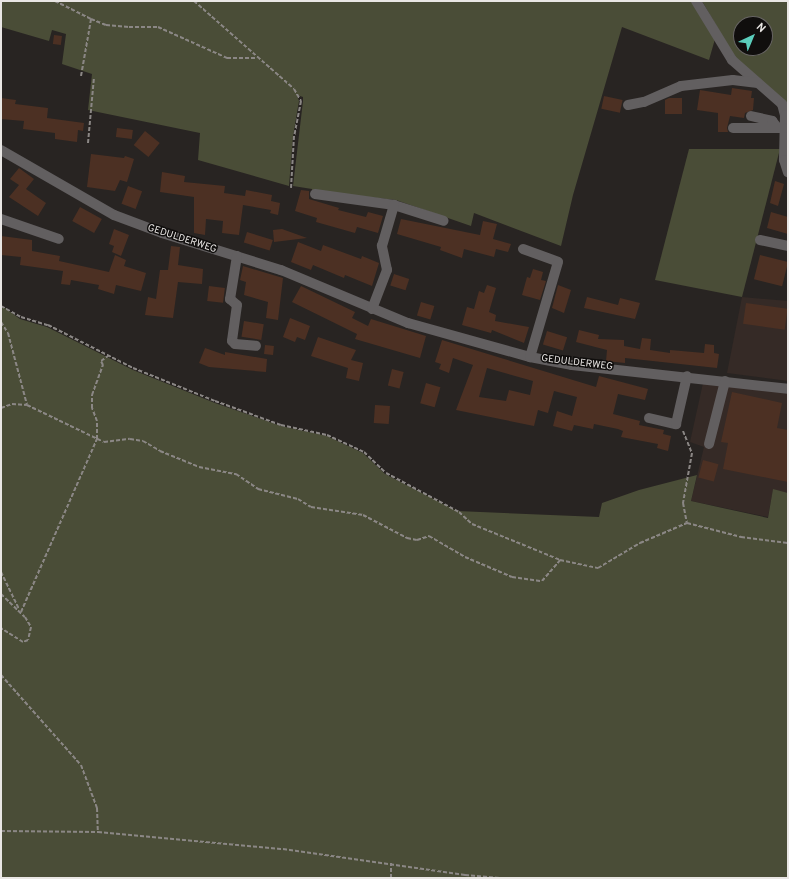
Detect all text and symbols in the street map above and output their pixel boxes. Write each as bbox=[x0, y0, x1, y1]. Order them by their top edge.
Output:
north arrow bbox=[733, 16, 773, 56]
text: N bbox=[753, 20, 768, 36]
street label: GEDULDERWEG bbox=[146, 222, 218, 256]
street label: GEDULDERWEG bbox=[540, 353, 614, 373]

